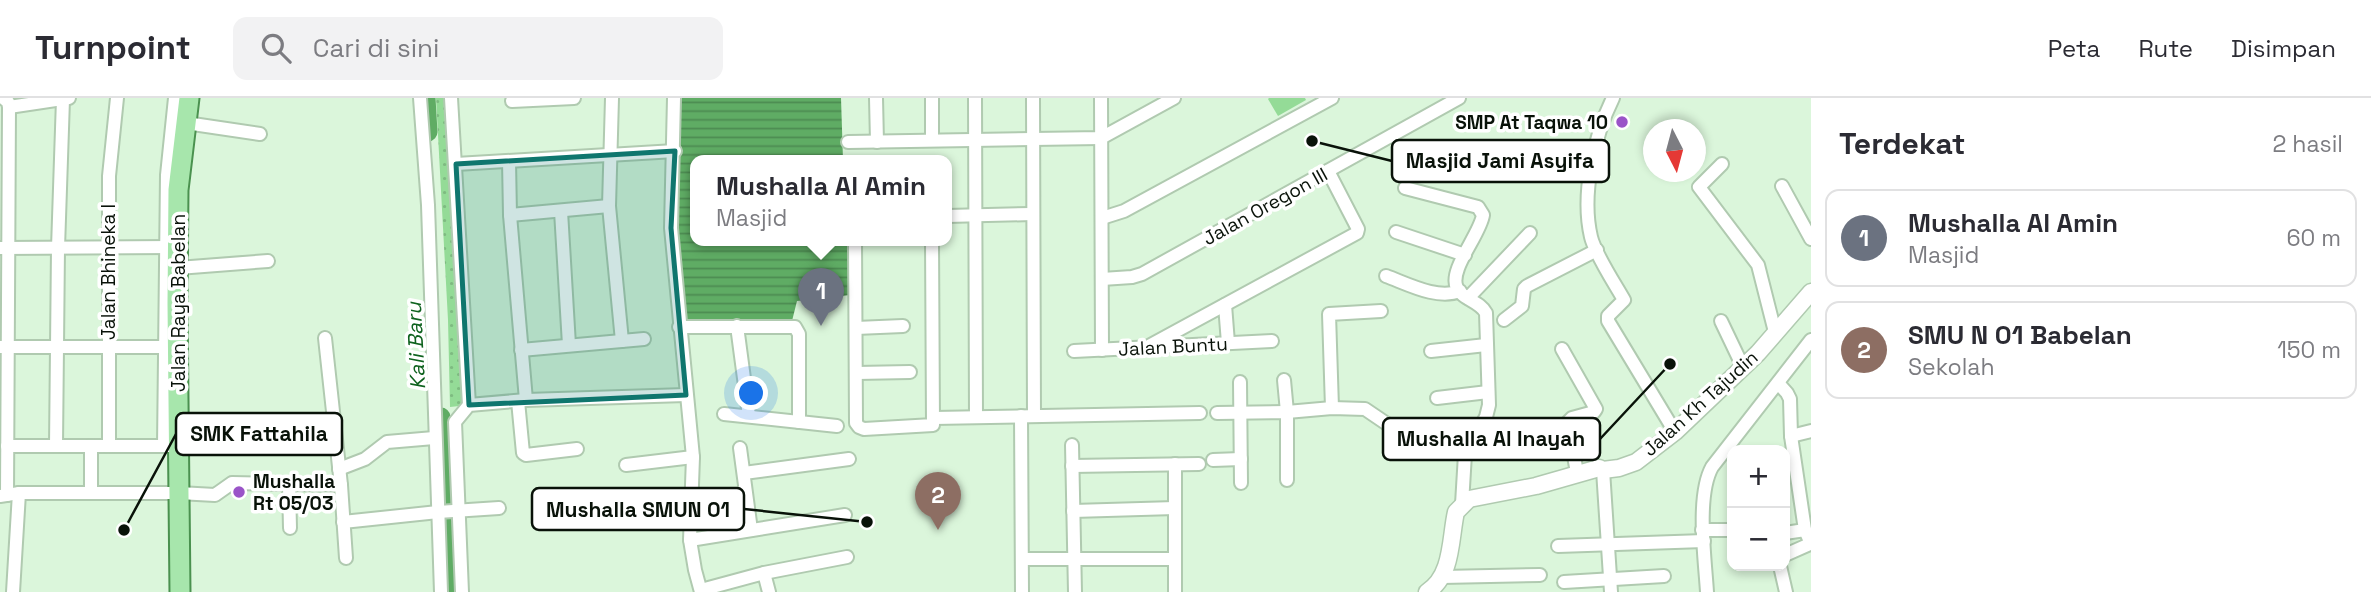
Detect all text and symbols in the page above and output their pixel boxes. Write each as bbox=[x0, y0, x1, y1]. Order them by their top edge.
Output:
search box bbox=[233, 17, 723, 80]
text: Turnpoint bbox=[35, 27, 191, 69]
icon: search bbox=[257, 29, 295, 67]
text: Cari di sini bbox=[313, 31, 439, 65]
text: Peta bbox=[2048, 33, 2100, 64]
text: Rute bbox=[2138, 33, 2193, 64]
text: Disimpan bbox=[2231, 33, 2336, 64]
place label: SMP At Taqwa 10 bbox=[1455, 110, 1608, 135]
marker: SMP At Taqwa 10 bbox=[1614, 114, 1630, 130]
north arrow bbox=[1643, 119, 1706, 182]
text: Terdekat bbox=[1839, 124, 1965, 163]
text: 2 hasil bbox=[2273, 129, 2343, 159]
callout: Masjid Jami Asyifa bbox=[1392, 140, 1609, 182]
text: Masjid Jami Asyifa bbox=[1406, 147, 1594, 174]
popup bbox=[690, 155, 952, 246]
street label: Jalan Oregon III bbox=[1198, 162, 1332, 251]
text: Mushalla Al Amin bbox=[716, 169, 926, 203]
text: Masjid bbox=[716, 203, 787, 233]
street label: Jalan Bhineka I bbox=[96, 204, 121, 340]
text: Mushalla Al Amin bbox=[1908, 206, 2118, 240]
street label: Jalan Raya Babelan bbox=[166, 214, 191, 392]
text: 1 bbox=[1859, 223, 1869, 253]
text: 60 m bbox=[2286, 223, 2341, 253]
text: Masjid bbox=[1908, 240, 1979, 270]
pin: 1 bbox=[798, 268, 844, 326]
water label: Kali Baru bbox=[400, 301, 431, 390]
text: SMU N 01 Babelan bbox=[1908, 318, 2132, 352]
street label: Jalan Buntu bbox=[1118, 331, 1228, 362]
text: 2 bbox=[1857, 335, 1871, 365]
text: 150 m bbox=[2277, 335, 2341, 365]
street label: Jalan Kh Tajudin bbox=[1637, 345, 1763, 462]
text: Sekolah bbox=[1908, 352, 1995, 382]
your location bbox=[734, 376, 768, 410]
callout: SMK Fattahila bbox=[176, 413, 342, 455]
callout: Mushalla Al Inayah bbox=[1383, 418, 1600, 460]
text: SMK Fattahila bbox=[190, 420, 328, 447]
text: Mushalla Al Inayah bbox=[1397, 425, 1585, 452]
map controls bbox=[1727, 445, 1790, 571]
button: + bbox=[1727, 445, 1790, 508]
place label: Mushalla Rt 05/03 bbox=[253, 469, 335, 516]
pin: 2 bbox=[915, 472, 961, 530]
marker: Mushalla Rt 05/03 bbox=[231, 484, 247, 500]
callout: Mushalla SMUN 01 bbox=[532, 488, 744, 530]
text: Mushalla SMUN 01 bbox=[546, 496, 730, 523]
button: − bbox=[1727, 508, 1790, 571]

